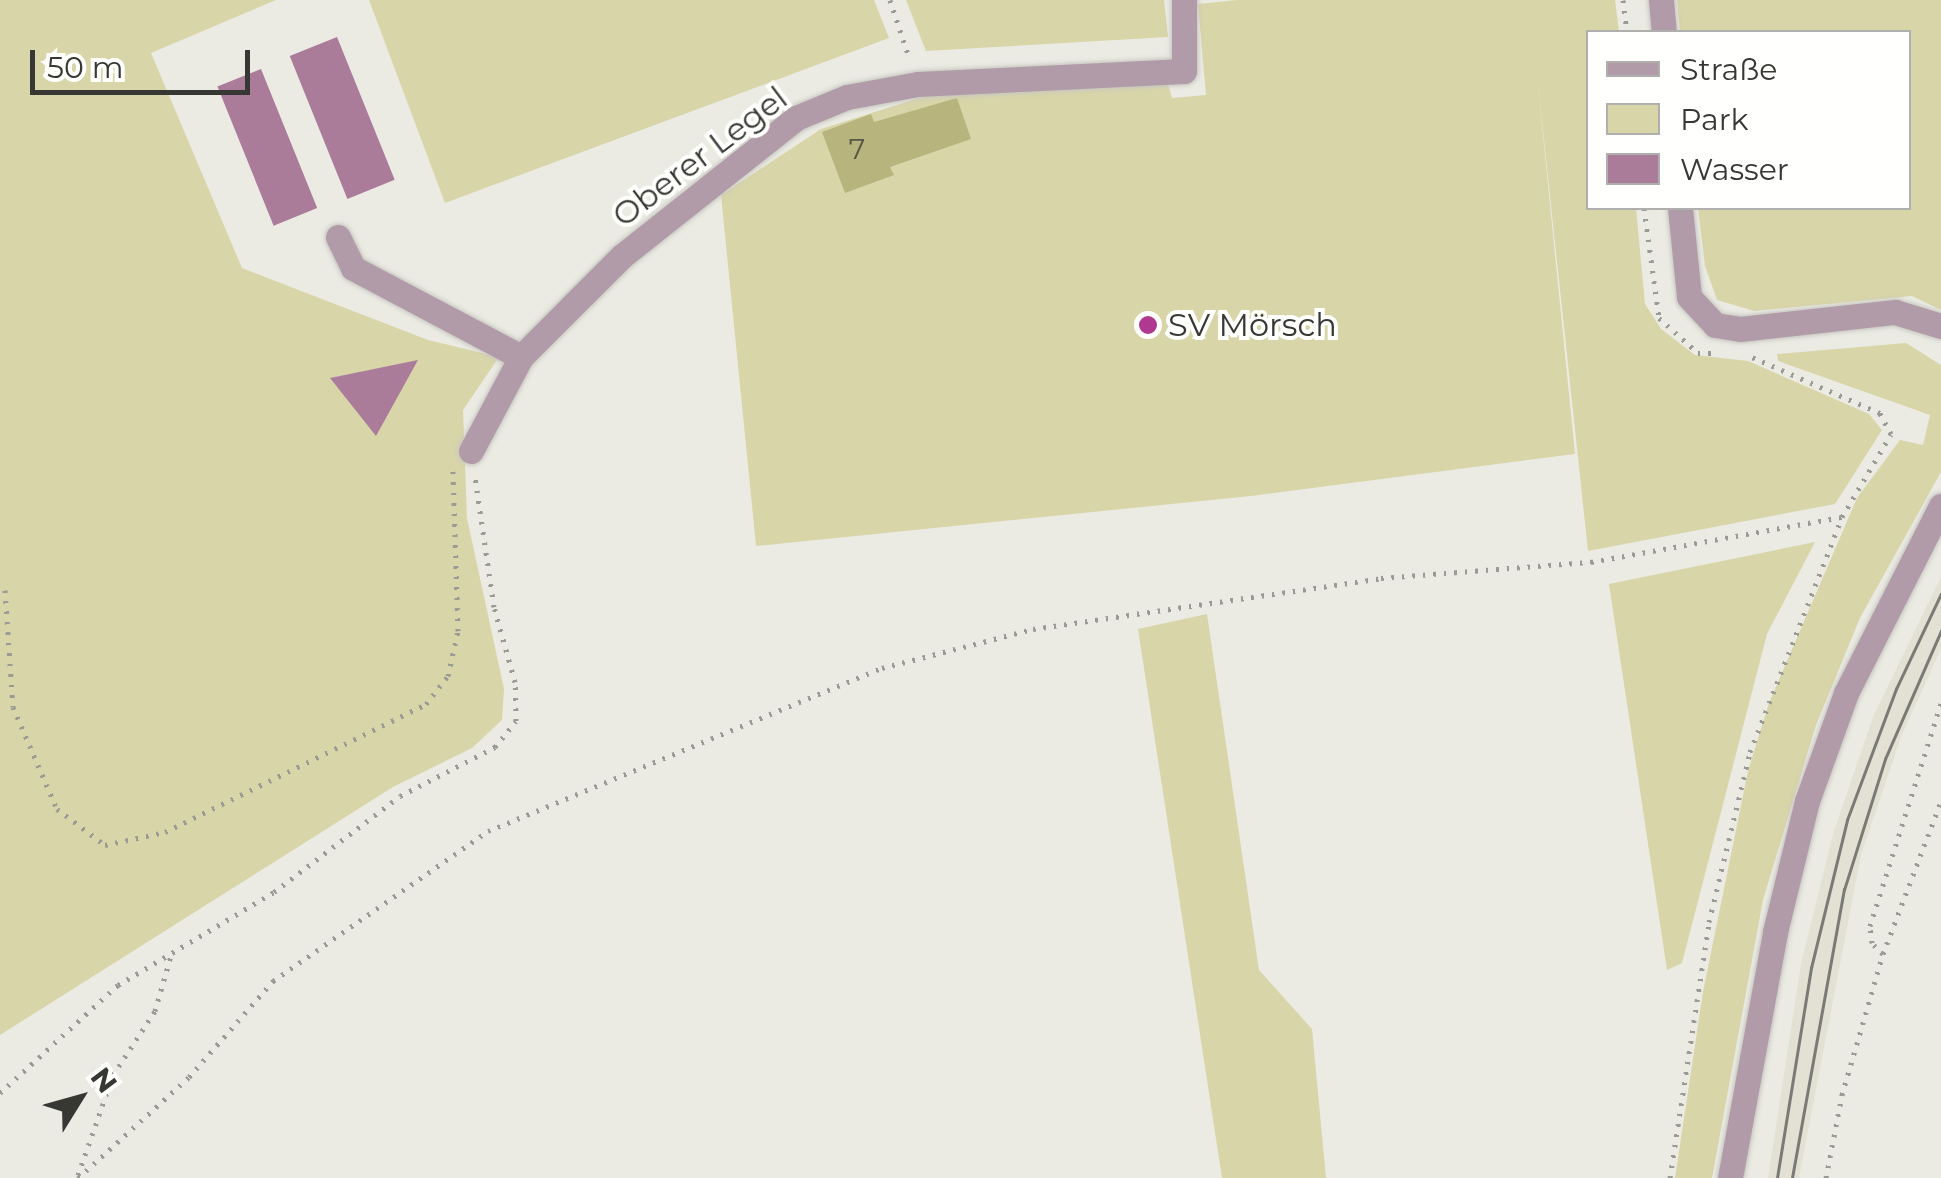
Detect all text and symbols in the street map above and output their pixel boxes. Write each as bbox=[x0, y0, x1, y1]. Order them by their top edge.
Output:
scale bar bbox=[35, 30, 255, 92]
legend bbox=[1586, 30, 1911, 210]
text: 50 m bbox=[47, 49, 124, 86]
text: Straße bbox=[1680, 51, 1777, 88]
street label: Oberer Legel bbox=[605, 79, 795, 235]
text: Park bbox=[1680, 101, 1749, 138]
house number: 7 bbox=[849, 132, 865, 166]
text: Wasser bbox=[1680, 151, 1789, 188]
place label: SV Mörsch bbox=[1168, 306, 1337, 344]
marker: SV Mörsch bbox=[1137, 314, 1159, 336]
north arrow bbox=[30, 1048, 130, 1148]
text: N bbox=[84, 1061, 124, 1099]

